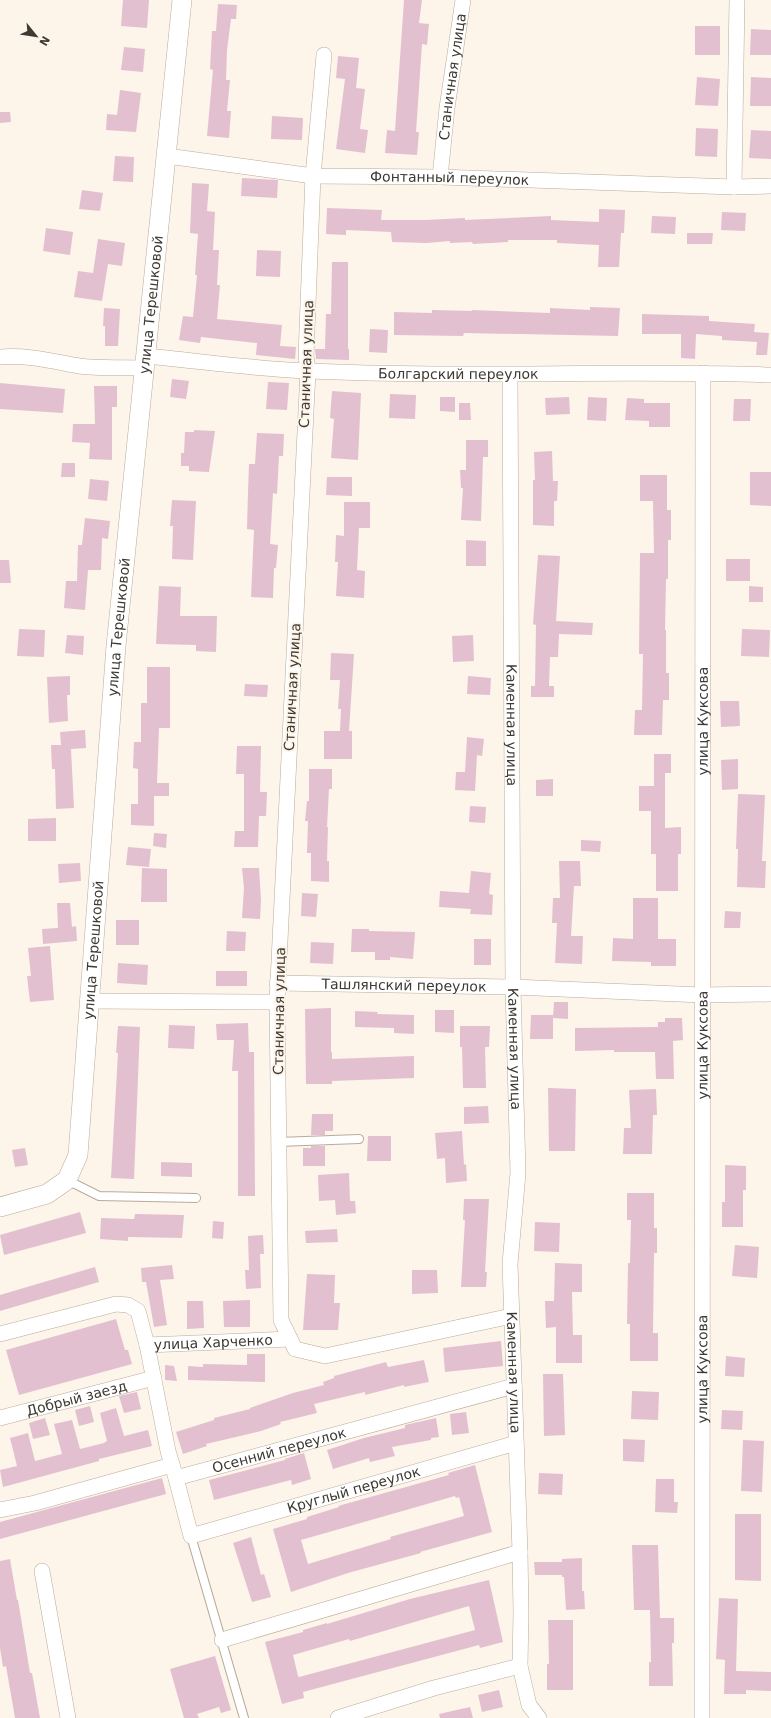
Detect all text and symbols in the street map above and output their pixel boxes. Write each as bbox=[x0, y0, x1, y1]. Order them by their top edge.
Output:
street label: Станичная улица bbox=[436, 12, 469, 141]
north arrow bbox=[16, 16, 56, 56]
text: N bbox=[36, 34, 52, 48]
street label: Фонтанный переулок bbox=[370, 168, 529, 188]
street label: улица Терешковой bbox=[136, 235, 166, 375]
street label: Станичная улица bbox=[296, 300, 316, 428]
street label: Болгарский переулок bbox=[378, 365, 539, 382]
street label: улица Терешковой bbox=[104, 557, 133, 697]
street label: Станичная улица bbox=[281, 623, 303, 751]
street label: Каменная улица bbox=[503, 664, 520, 786]
street label: улица Куксова bbox=[695, 667, 711, 775]
street label: улица Терешковой bbox=[80, 880, 106, 1020]
street label: Станичная улица bbox=[270, 947, 288, 1075]
street label: Ташлянский переулок bbox=[320, 976, 487, 995]
street label: Каменная улица bbox=[505, 988, 524, 1110]
street label: улица Куксова bbox=[694, 991, 711, 1099]
street label: Каменная улица bbox=[504, 1311, 524, 1434]
street label: улица Куксова bbox=[694, 1315, 710, 1423]
street label: улица Харченко bbox=[153, 1332, 273, 1353]
street label: Добрый заезд bbox=[24, 1377, 129, 1419]
street label: Осенний переулок bbox=[210, 1424, 348, 1476]
street label: Круглый переулок bbox=[285, 1463, 422, 1516]

